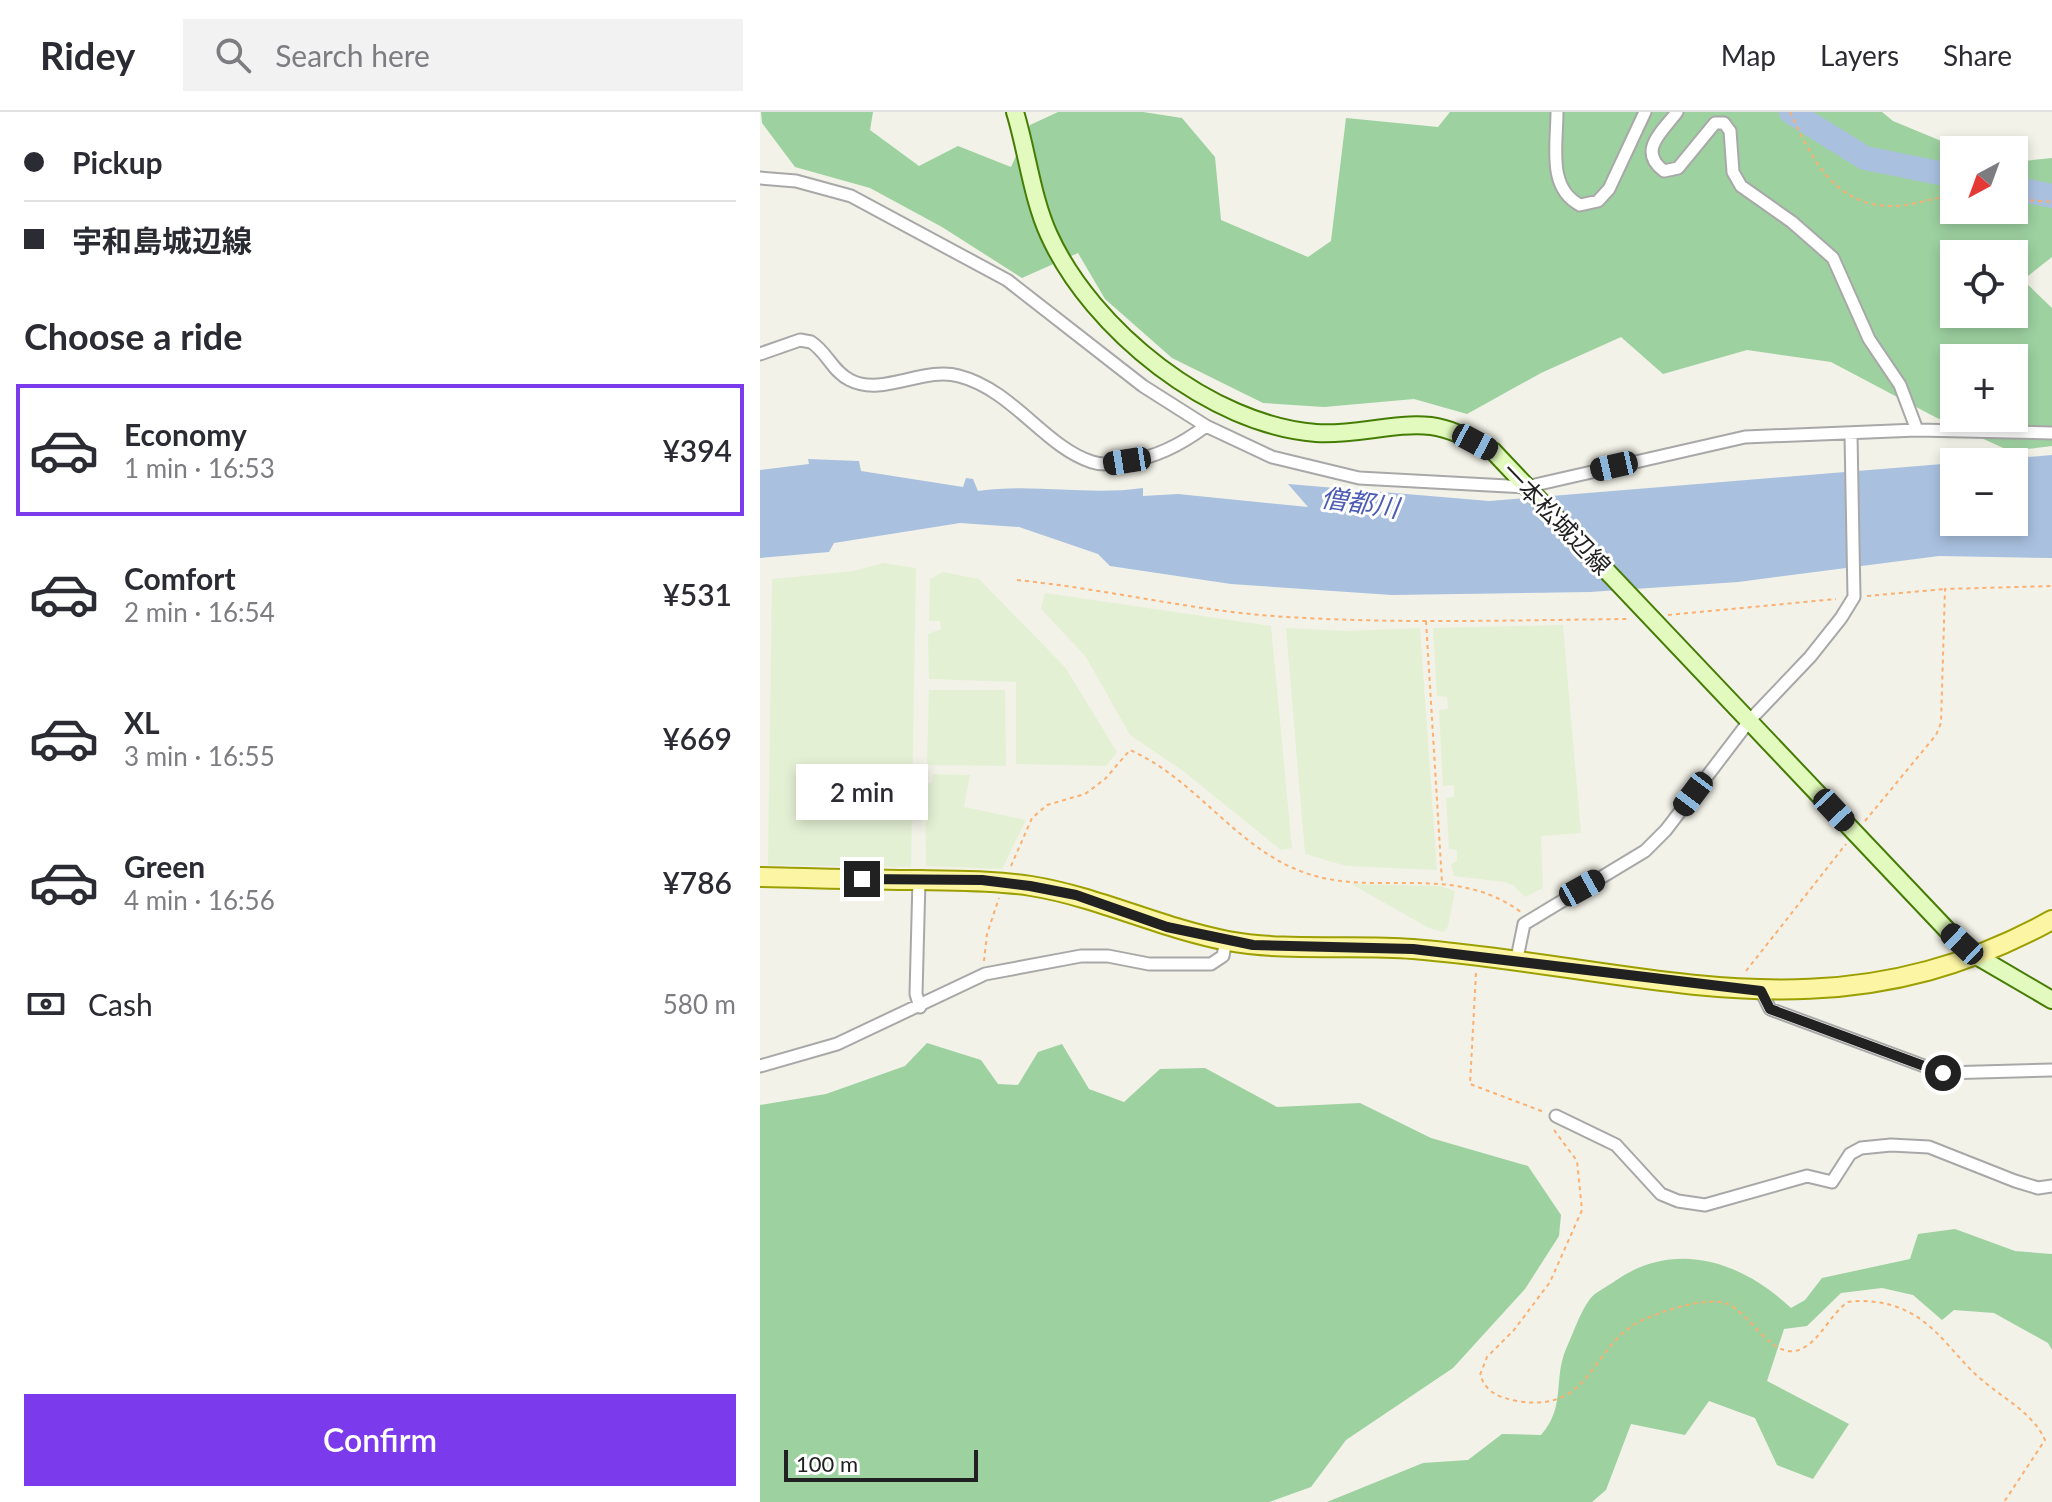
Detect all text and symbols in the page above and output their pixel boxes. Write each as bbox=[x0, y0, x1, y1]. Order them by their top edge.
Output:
search box bbox=[183, 19, 743, 91]
text: Ridey bbox=[40, 32, 135, 78]
icon: search bbox=[211, 33, 255, 77]
text: Search here bbox=[275, 37, 430, 73]
text: Map bbox=[1721, 38, 1776, 72]
text: Layers bbox=[1820, 38, 1899, 72]
text: Share bbox=[1943, 38, 2012, 72]
north arrow bbox=[1940, 136, 2028, 224]
map controls bbox=[1940, 136, 2028, 536]
text: Pickup bbox=[72, 144, 163, 180]
text: 宇和島城辺線 bbox=[72, 222, 252, 258]
button: locate bbox=[1940, 240, 2028, 328]
text: Choose a ride bbox=[24, 314, 243, 358]
button: + bbox=[1940, 344, 2028, 432]
icon: car bbox=[28, 414, 100, 486]
text: Economy bbox=[124, 416, 247, 452]
car bbox=[1448, 420, 1502, 464]
text: ¥394 bbox=[662, 432, 732, 468]
car bbox=[1101, 445, 1153, 477]
button: − bbox=[1940, 448, 2028, 536]
car bbox=[1588, 449, 1640, 483]
text: 1 min · 16:53 bbox=[124, 452, 275, 484]
street label: 一本松城辺線 bbox=[1497, 456, 1617, 580]
water label: 僧都川 bbox=[1319, 481, 1404, 524]
icon: car bbox=[28, 558, 100, 630]
text: Comfort bbox=[124, 560, 236, 596]
text: ¥531 bbox=[662, 576, 732, 612]
text: 2 min · 16:54 bbox=[124, 596, 275, 628]
icon: car bbox=[28, 702, 100, 774]
text: XL bbox=[124, 704, 160, 740]
text: ¥669 bbox=[662, 720, 732, 756]
text: 3 min · 16:55 bbox=[124, 740, 275, 772]
callout: 2 min bbox=[796, 763, 928, 819]
car bbox=[1669, 768, 1717, 820]
text: 2 min bbox=[830, 776, 894, 808]
car bbox=[1809, 784, 1859, 836]
icon: car bbox=[28, 846, 100, 918]
text: Green bbox=[124, 848, 205, 884]
route end bbox=[844, 861, 880, 897]
text: ¥786 bbox=[662, 864, 732, 900]
car bbox=[1555, 866, 1609, 910]
text: 4 min · 16:56 bbox=[124, 884, 275, 916]
car bbox=[1936, 919, 1988, 969]
icon: cash bbox=[24, 982, 68, 1026]
text: Cash bbox=[88, 986, 153, 1022]
text: 580 m bbox=[663, 988, 736, 1020]
route start bbox=[1925, 1055, 1961, 1091]
button: Confirm bbox=[24, 1394, 736, 1486]
scale bar bbox=[784, 1446, 978, 1482]
text: 100 m bbox=[796, 1450, 858, 1477]

